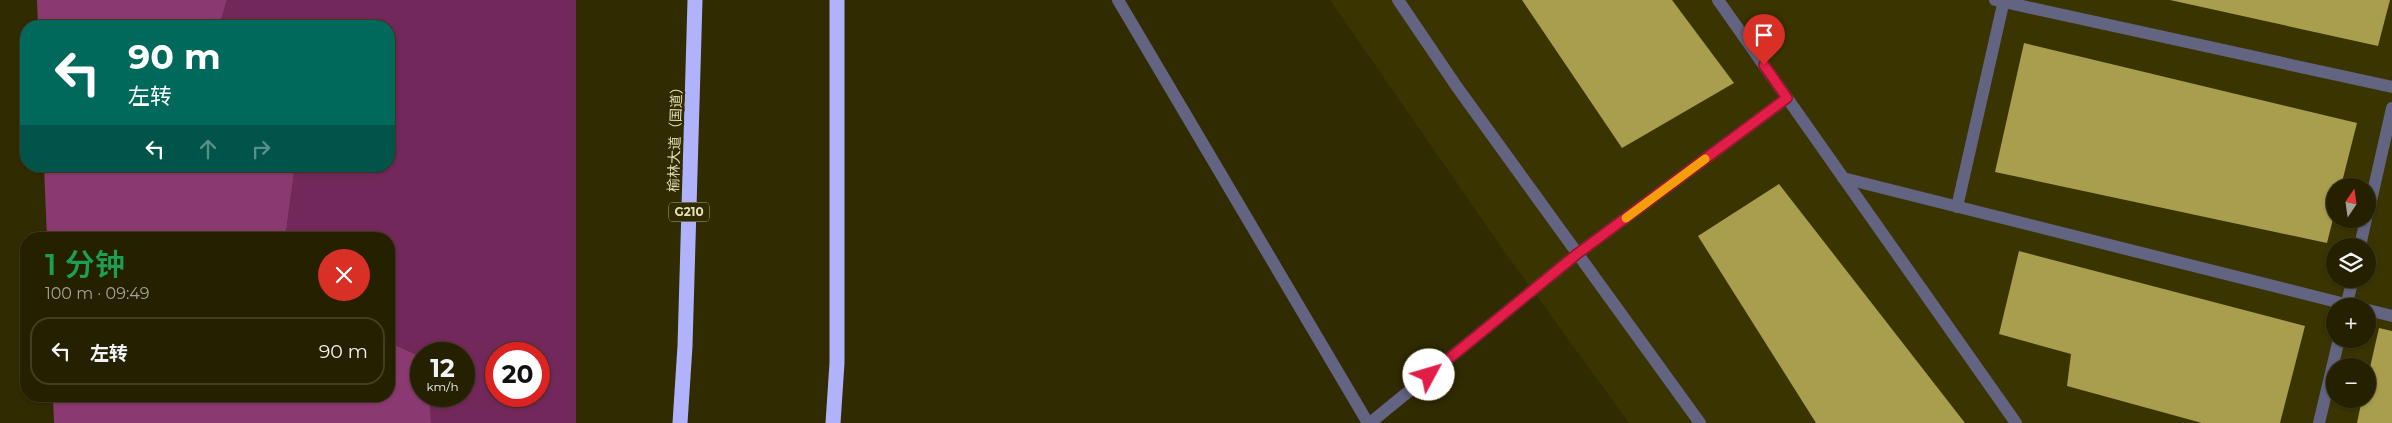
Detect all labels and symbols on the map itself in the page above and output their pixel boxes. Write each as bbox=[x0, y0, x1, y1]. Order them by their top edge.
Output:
pin bbox=[1743, 14, 1785, 65]
street label: 榆林大道（国道） bbox=[664, 80, 686, 192]
north arrow bbox=[2326, 178, 2376, 228]
road number: G210 bbox=[669, 202, 709, 222]
speed limit sign: 20 bbox=[485, 342, 550, 407]
position arrow bbox=[1402, 348, 1454, 400]

